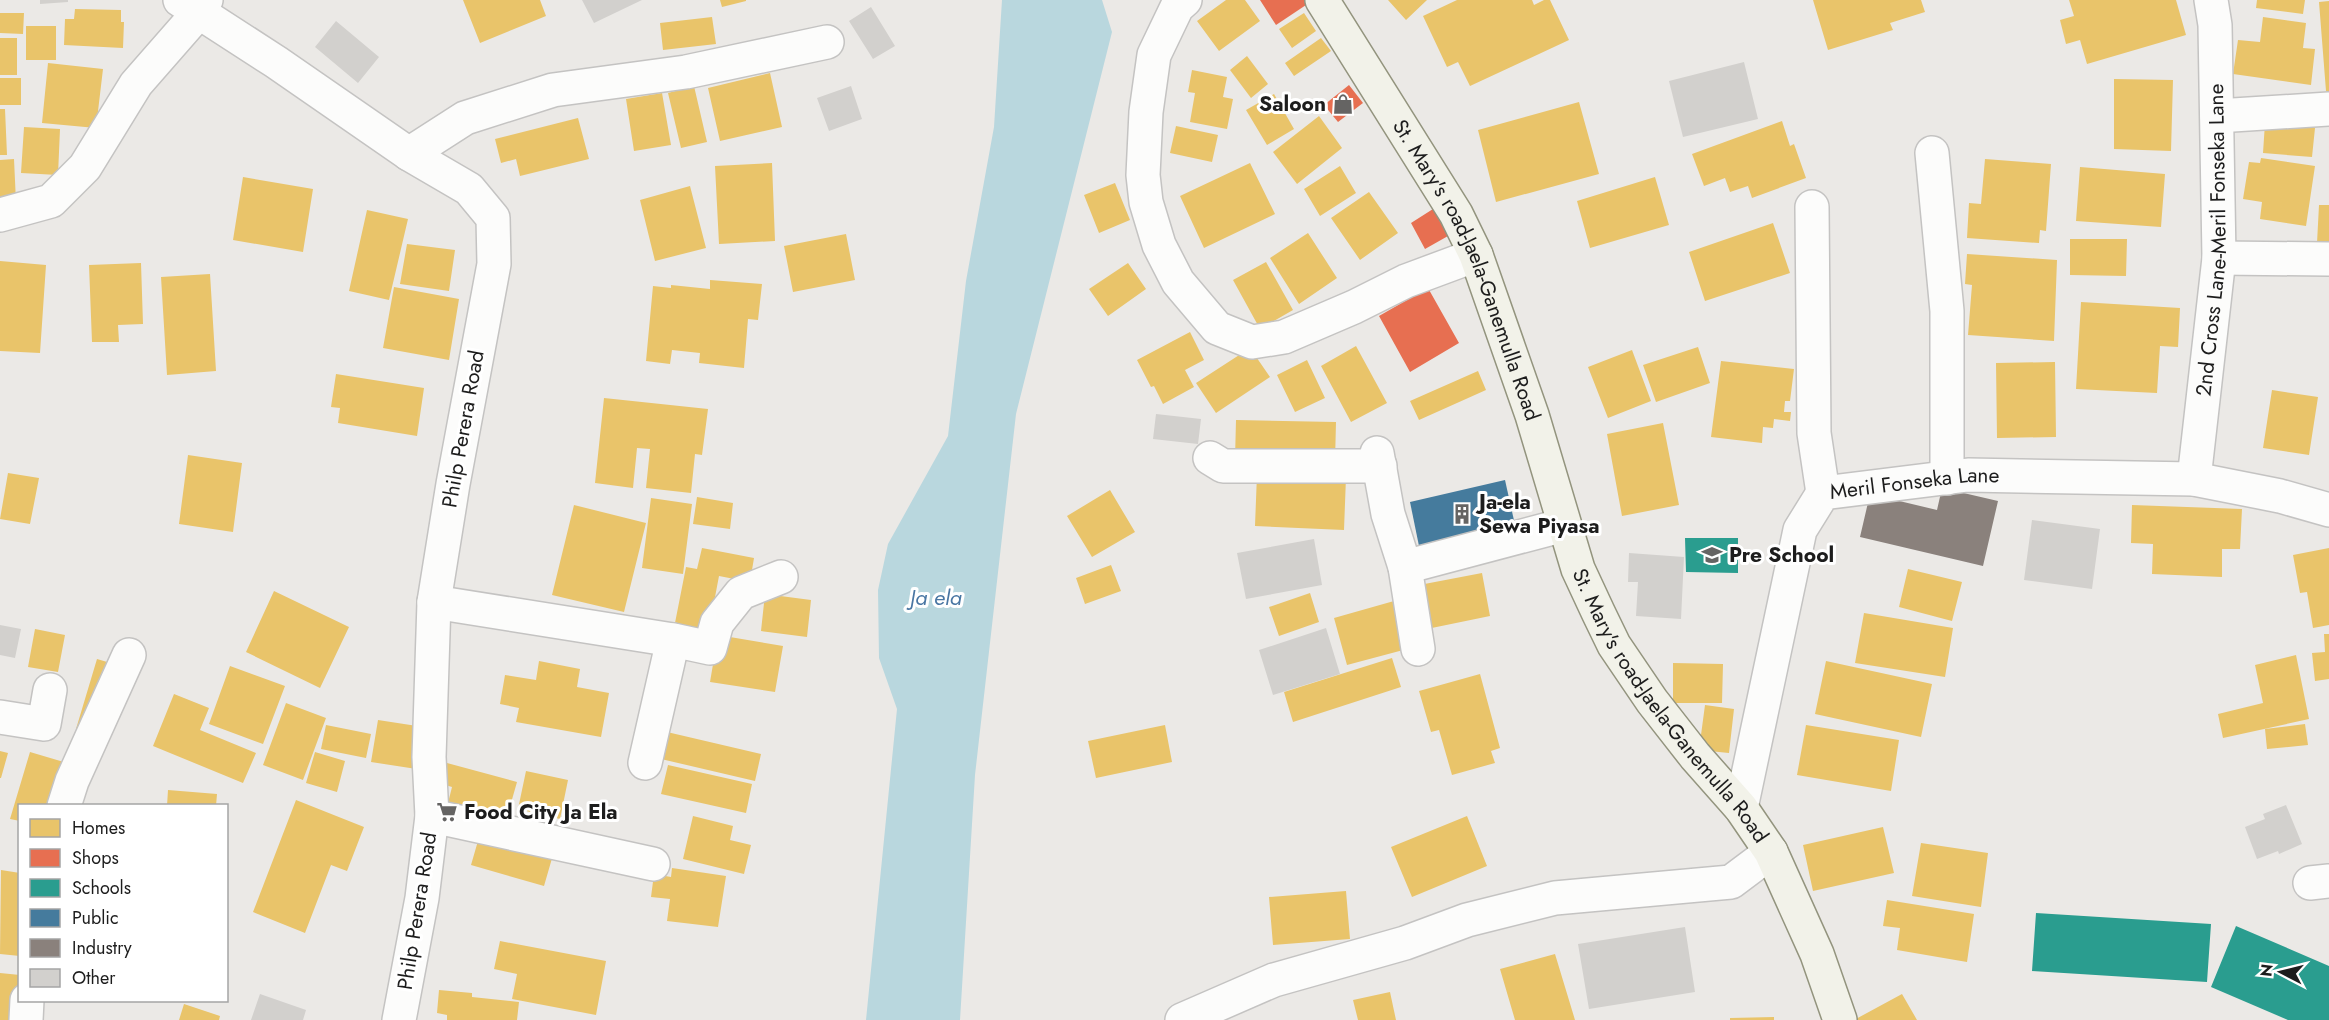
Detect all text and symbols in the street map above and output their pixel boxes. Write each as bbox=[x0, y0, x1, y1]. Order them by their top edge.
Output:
street label: 2nd Cross Lane-Meril Fonseka Lane bbox=[2188, 83, 2234, 398]
place label: Saloon bbox=[1259, 89, 1326, 119]
shop icon: Saloon bbox=[1331, 92, 1355, 116]
street label: St. Mary's road-Jaela-Ganemulla Road bbox=[1385, 113, 1548, 425]
street label: Philp Perera Road bbox=[434, 348, 492, 510]
street label: Meril Fonseka Lane bbox=[1828, 460, 2000, 507]
place label: Ja-ela Sewa Piyasa bbox=[1475, 487, 1599, 541]
building icon: Ja-ela Sewa Piyasa bbox=[1450, 502, 1474, 526]
place label: Pre School bbox=[1729, 540, 1834, 570]
school or university icon: Pre School bbox=[1700, 543, 1724, 567]
street label: St. Mary's road-Jaela-Ganemulla Road bbox=[1565, 564, 1776, 849]
water label: Ja ela bbox=[906, 581, 962, 613]
place label: Food City Ja Ela bbox=[464, 797, 618, 827]
supermarket icon: Food City Ja Ela bbox=[435, 800, 459, 824]
legend bbox=[18, 804, 228, 1002]
text: Homes bbox=[72, 815, 125, 841]
street label: Philp Perera Road bbox=[390, 830, 444, 992]
text: Shops bbox=[72, 845, 119, 871]
text: Schools bbox=[72, 875, 131, 901]
text: Public bbox=[72, 905, 119, 931]
text: Industry bbox=[72, 935, 132, 961]
north arrow bbox=[2251, 942, 2311, 1002]
text: N bbox=[2254, 963, 2279, 978]
text: Other bbox=[72, 965, 116, 991]

